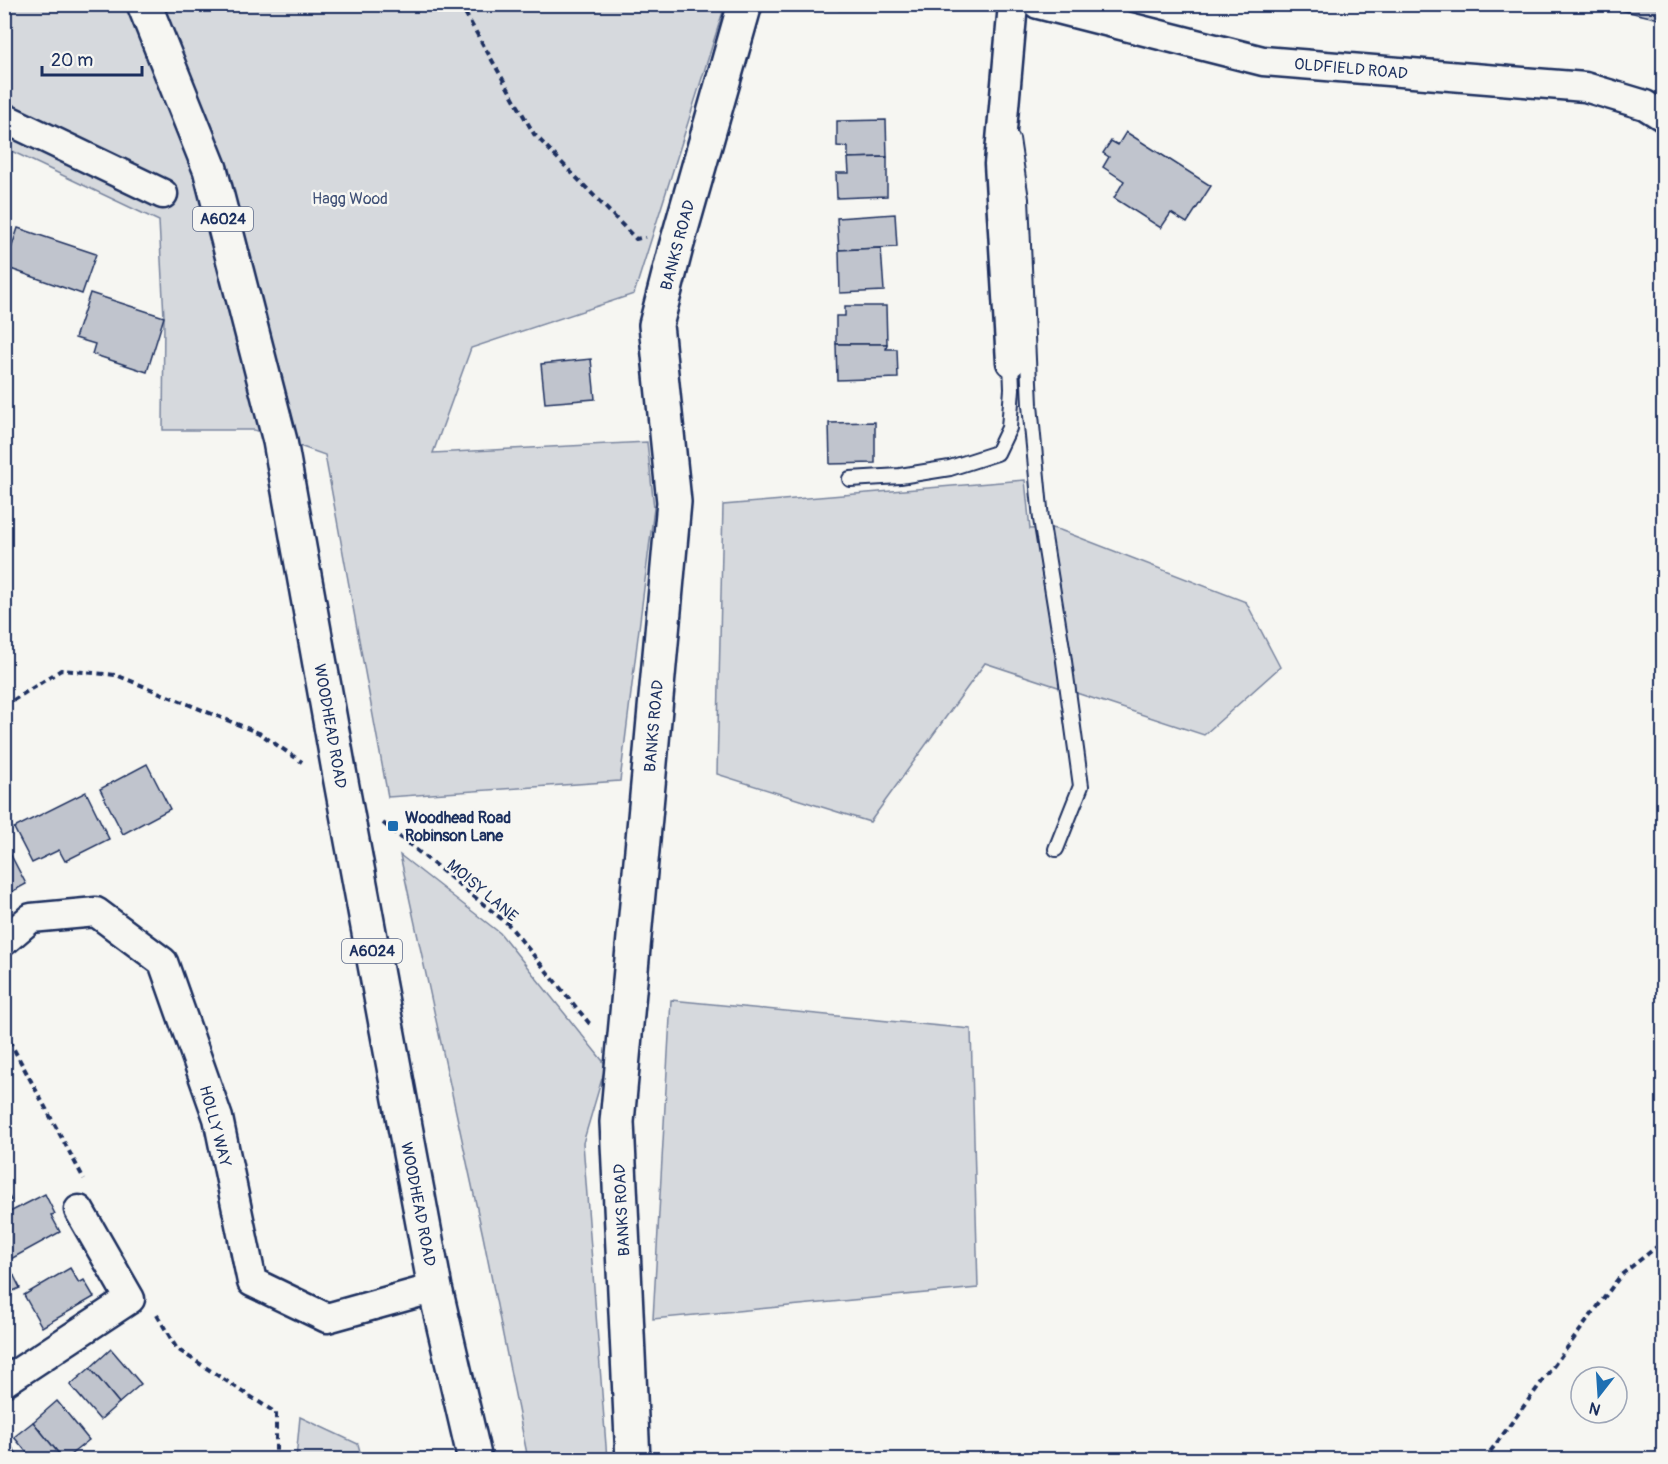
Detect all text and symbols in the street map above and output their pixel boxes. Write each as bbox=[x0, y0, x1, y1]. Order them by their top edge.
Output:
scale bar bbox=[42, 39, 142, 77]
text: 20 m bbox=[51, 49, 93, 72]
street label: OLDFIELD ROAD bbox=[1293, 54, 1409, 84]
park label: Hagg Wood bbox=[312, 189, 388, 209]
street label: BANKS ROAD bbox=[656, 198, 700, 293]
road number: A6024 bbox=[193, 207, 253, 231]
street label: WOODHEAD ROAD bbox=[309, 662, 351, 790]
street label: BANKS ROAD bbox=[640, 679, 668, 773]
place label: Woodhead Road Robinson Lane bbox=[405, 808, 511, 846]
marker: Woodhead Road Robinson Lane bbox=[386, 819, 400, 833]
street label: MOISY LANE bbox=[443, 855, 522, 926]
road number: A6024 bbox=[342, 939, 402, 963]
street label: HOLLY WAY bbox=[195, 1083, 235, 1169]
street label: WOODHEAD ROAD bbox=[396, 1140, 440, 1268]
street label: BANKS ROAD bbox=[610, 1163, 634, 1257]
north arrow bbox=[1569, 1365, 1629, 1425]
text: N bbox=[1587, 1397, 1603, 1420]

